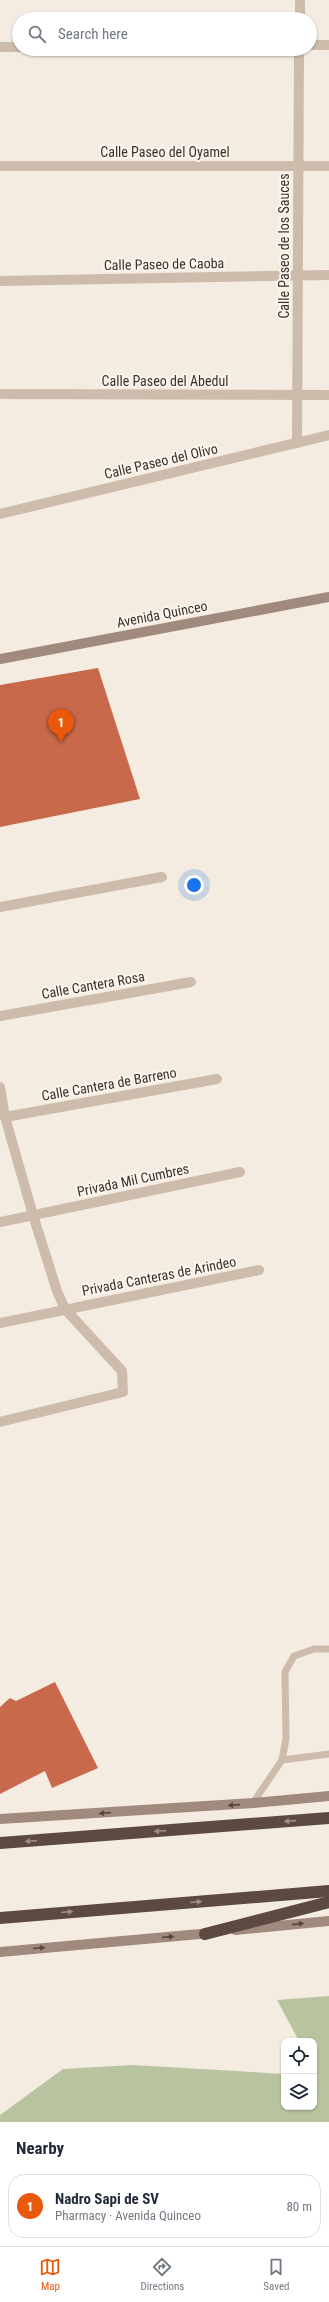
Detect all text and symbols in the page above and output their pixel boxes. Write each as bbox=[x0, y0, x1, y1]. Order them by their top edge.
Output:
search box bbox=[12, 12, 317, 56]
icon: search bbox=[26, 23, 48, 45]
text: Search here bbox=[58, 25, 128, 43]
street label: Calle Paseo del Oyamel bbox=[100, 144, 230, 160]
street label: Calle Paseo de los Sauces bbox=[276, 173, 292, 319]
street label: Calle Paseo de Caoba bbox=[104, 255, 224, 273]
street label: Calle Paseo del Abedul bbox=[102, 373, 228, 389]
street label: Calle Paseo del Olivo bbox=[103, 440, 219, 482]
street label: Avenida Quinceo bbox=[115, 597, 209, 631]
pin: 1 bbox=[48, 709, 74, 742]
your location bbox=[184, 875, 204, 895]
street label: Calle Cantera Rosa bbox=[40, 968, 146, 1002]
street label: Calle Cantera de Barreno bbox=[40, 1064, 178, 1104]
street label: Privada Mil Cumbres bbox=[76, 1160, 190, 1200]
street label: Privada Canteras de Arindeo bbox=[81, 1253, 237, 1299]
one-way arrow bbox=[228, 1801, 240, 1808]
one-way arrow bbox=[99, 1809, 111, 1816]
one-way arrow bbox=[284, 1817, 296, 1824]
one-way arrow bbox=[154, 1827, 167, 1834]
one-way arrow bbox=[25, 1837, 37, 1844]
one-way arrow bbox=[190, 1898, 202, 1905]
one-way arrow bbox=[61, 1909, 73, 1916]
one-way arrow bbox=[292, 1921, 304, 1928]
one-way arrow bbox=[162, 1933, 174, 1940]
one-way arrow bbox=[33, 1945, 45, 1952]
map controls bbox=[281, 2038, 317, 2110]
button: locate bbox=[281, 2038, 317, 2074]
button: layers bbox=[281, 2074, 317, 2110]
text: Nearby bbox=[16, 2138, 64, 2158]
text: Nadro Sapi de SV bbox=[55, 2190, 159, 2208]
text: 1 bbox=[27, 2199, 33, 2214]
text: 80 m bbox=[286, 2199, 312, 2214]
text: Pharmacy · Avenida Quinceo bbox=[55, 2208, 201, 2223]
tab: Map bbox=[39, 2256, 61, 2293]
tab: Directions bbox=[140, 2256, 184, 2293]
tab: Saved bbox=[263, 2256, 290, 2293]

